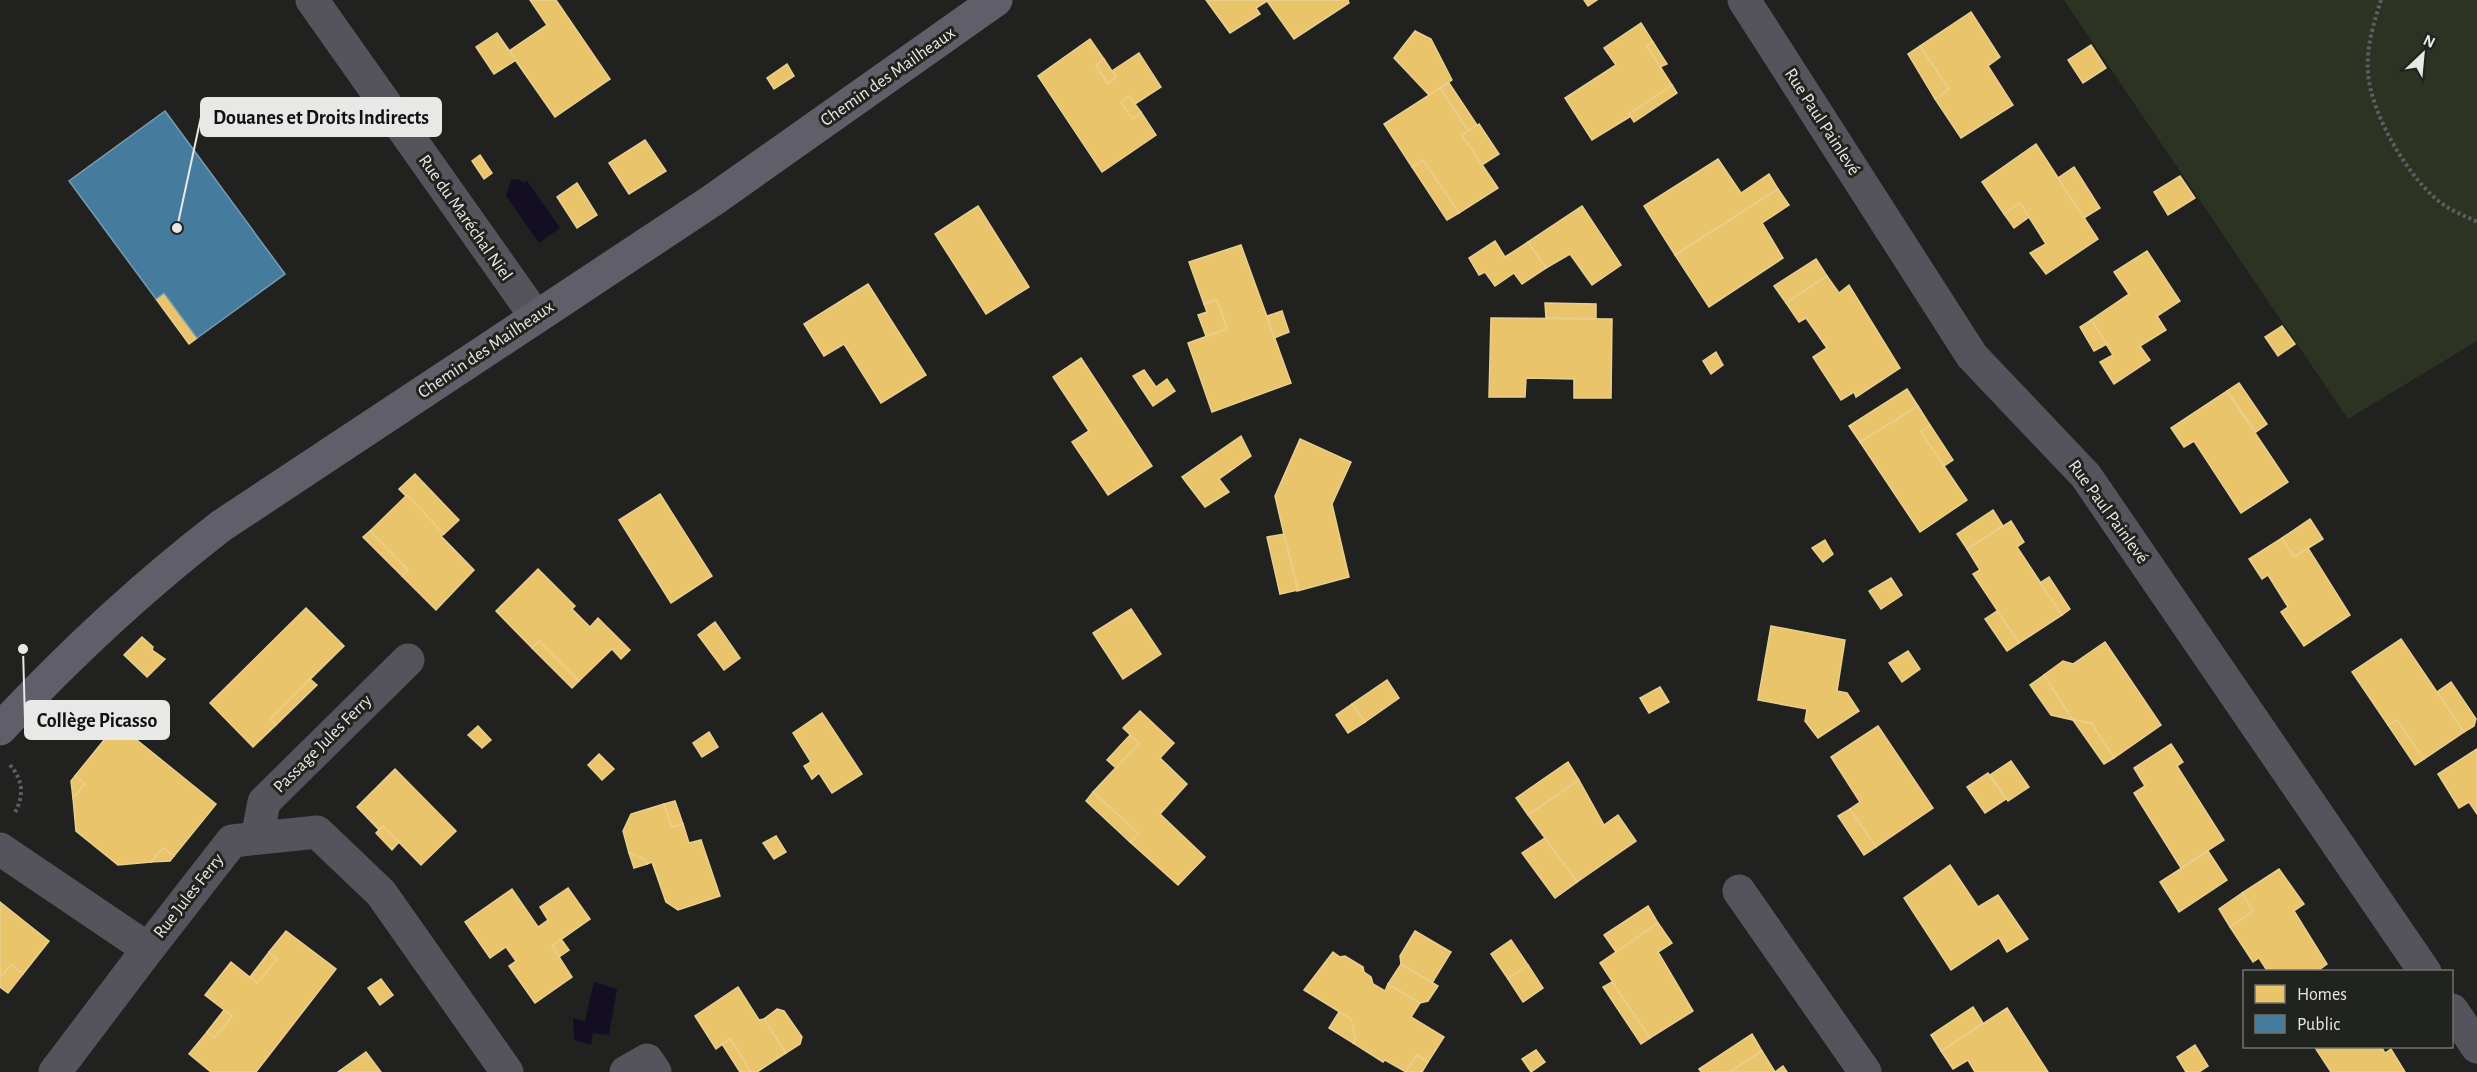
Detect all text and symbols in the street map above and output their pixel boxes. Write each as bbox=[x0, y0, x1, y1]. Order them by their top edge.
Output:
street label: Chemin des Mailheaux bbox=[818, 24, 959, 130]
north arrow bbox=[2393, 24, 2453, 84]
text: N bbox=[2421, 32, 2438, 51]
street label: Rue Paul Painlevé bbox=[1781, 65, 1863, 179]
callout: Douanes et Droits Indirects bbox=[201, 98, 441, 136]
text: Douanes et Droits Indirects bbox=[213, 108, 429, 128]
street label: Rue du Maréchal Niel bbox=[415, 152, 515, 284]
street label: Chemin des Mailheaux bbox=[415, 298, 557, 402]
street label: Rue Paul Painlevé bbox=[2065, 457, 2151, 567]
street label: Passage Jules Ferry bbox=[270, 691, 376, 797]
callout: Collège Picasso bbox=[25, 701, 169, 739]
text: Collège Picasso bbox=[37, 711, 157, 731]
street label: Rue Jules Ferry bbox=[151, 850, 228, 942]
legend bbox=[2243, 970, 2453, 1048]
text: Homes bbox=[2297, 986, 2347, 1004]
text: Public bbox=[2297, 1016, 2340, 1034]

